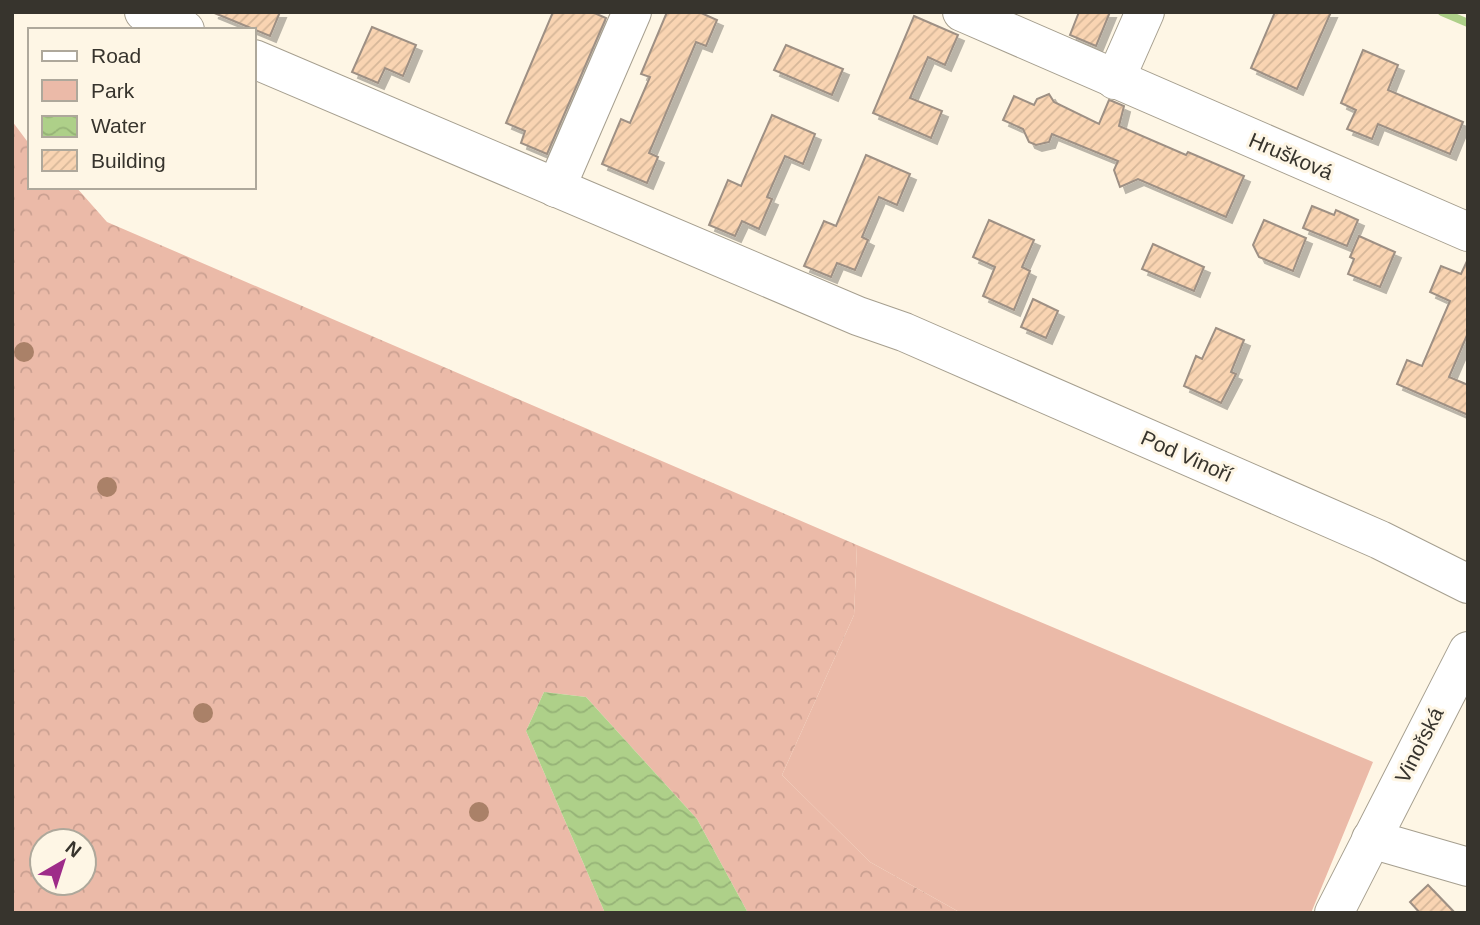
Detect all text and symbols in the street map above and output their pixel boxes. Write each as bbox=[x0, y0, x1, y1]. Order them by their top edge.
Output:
legend bbox=[28, 28, 256, 189]
text: Road bbox=[91, 44, 141, 67]
text: Park bbox=[91, 79, 135, 102]
text: Water bbox=[91, 114, 146, 137]
street label: Hrušková bbox=[1246, 128, 1337, 184]
text: Building bbox=[91, 149, 166, 172]
street label: Pod Vinoří bbox=[1138, 426, 1236, 486]
street label: Vinořská bbox=[1390, 703, 1448, 786]
north arrow bbox=[28, 827, 98, 897]
text: N bbox=[61, 837, 85, 862]

